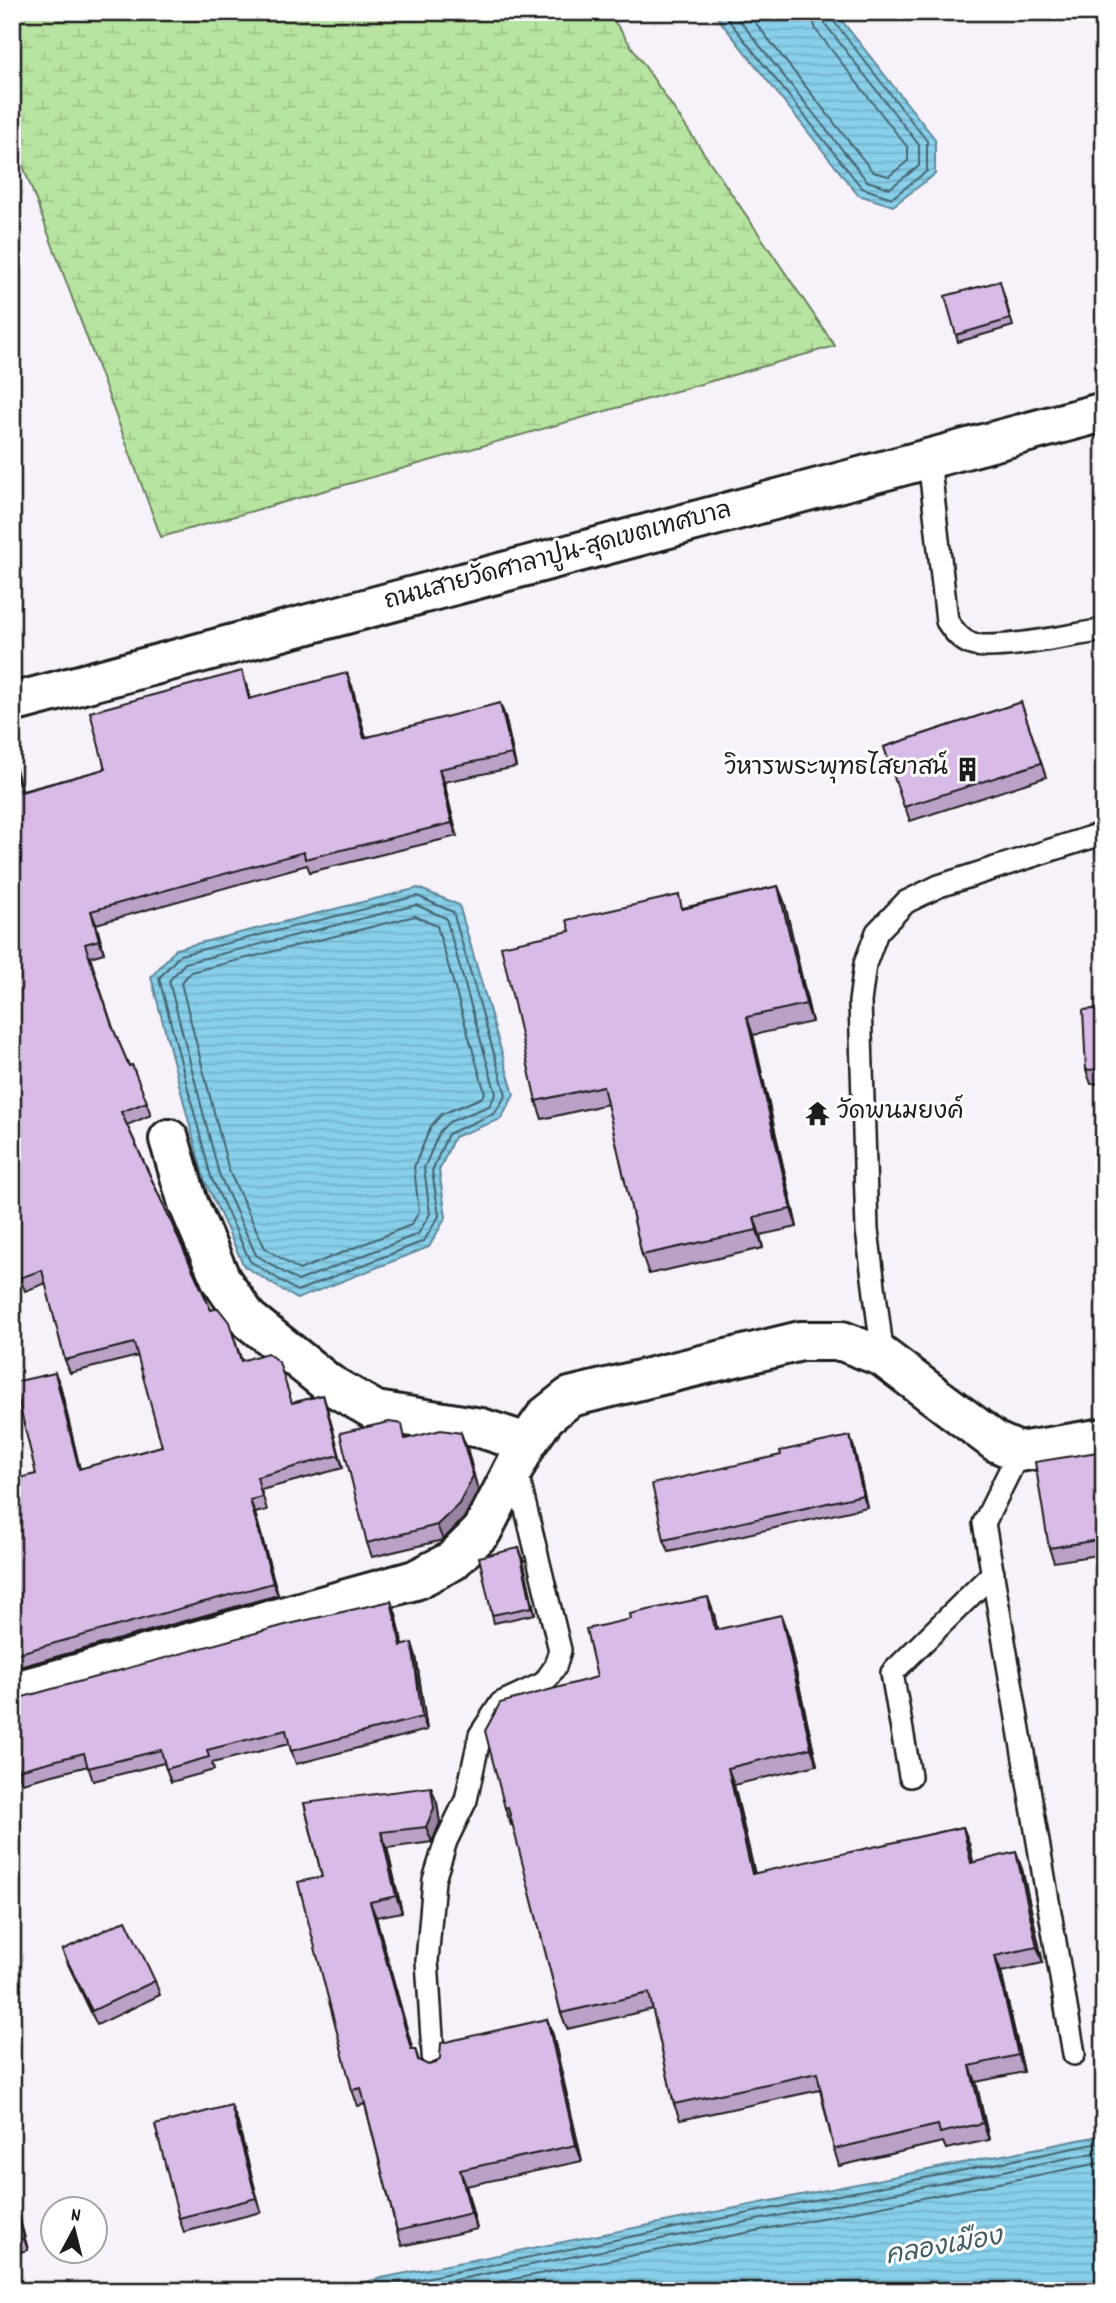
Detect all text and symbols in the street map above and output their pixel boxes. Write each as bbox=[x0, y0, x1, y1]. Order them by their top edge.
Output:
street label: ถนนสายวัดศาลาปูน-สุดเขตเทศบาล bbox=[381, 494, 735, 620]
place label: วิหารพระพุทธไสยาสน์ bbox=[724, 750, 948, 786]
building icon: วิหารพระพุทธไสยาสน์ bbox=[954, 755, 982, 783]
place label: วัดพนมยงค์ bbox=[837, 1094, 964, 1130]
temple icon: วัดพนมยงค์ bbox=[803, 1099, 831, 1127]
north arrow bbox=[38, 2194, 108, 2264]
text: N bbox=[69, 2203, 82, 2231]
water label: คลองเมือง bbox=[883, 2218, 1007, 2276]

